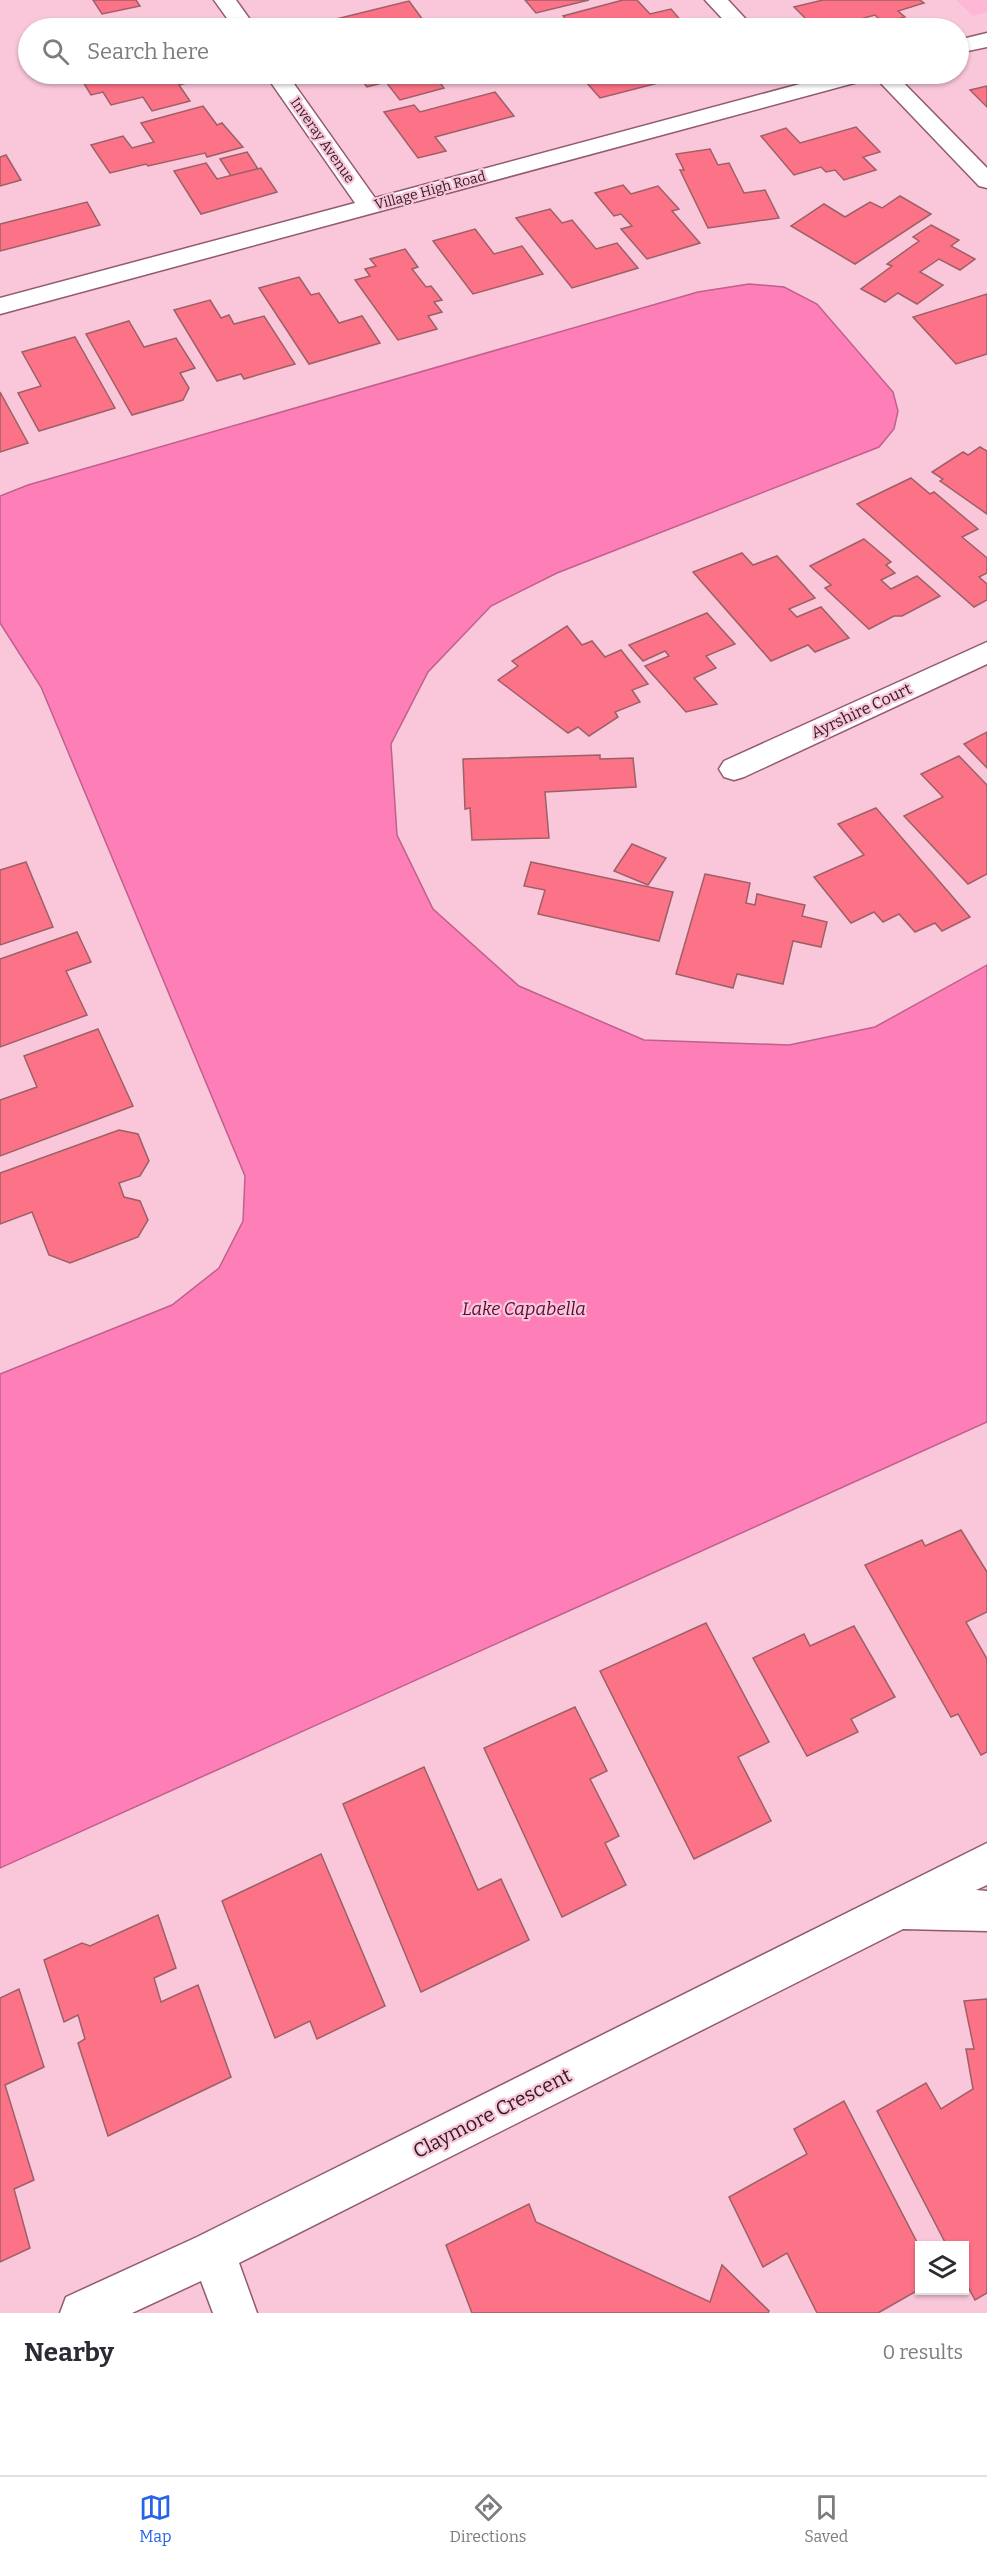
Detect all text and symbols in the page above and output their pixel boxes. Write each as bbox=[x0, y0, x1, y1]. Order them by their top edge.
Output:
search box bbox=[18, 18, 969, 84]
icon: search bbox=[39, 35, 72, 68]
text: Search here bbox=[87, 38, 209, 65]
street label: Inveray Avenue bbox=[287, 94, 358, 186]
street label: Village High Road bbox=[373, 167, 488, 213]
street label: Ayrshire Court bbox=[808, 679, 915, 742]
water label: Lake Capabella bbox=[462, 1298, 586, 1320]
street label: Claymore Crescent bbox=[409, 2063, 575, 2163]
map controls bbox=[915, 2241, 969, 2295]
button: layers bbox=[915, 2241, 969, 2295]
text: Nearby bbox=[24, 2337, 114, 2368]
text: 0 results bbox=[883, 2340, 963, 2364]
tab: Map bbox=[139, 2491, 172, 2546]
tab: Directions bbox=[450, 2491, 527, 2546]
tab: Saved bbox=[804, 2491, 848, 2546]

